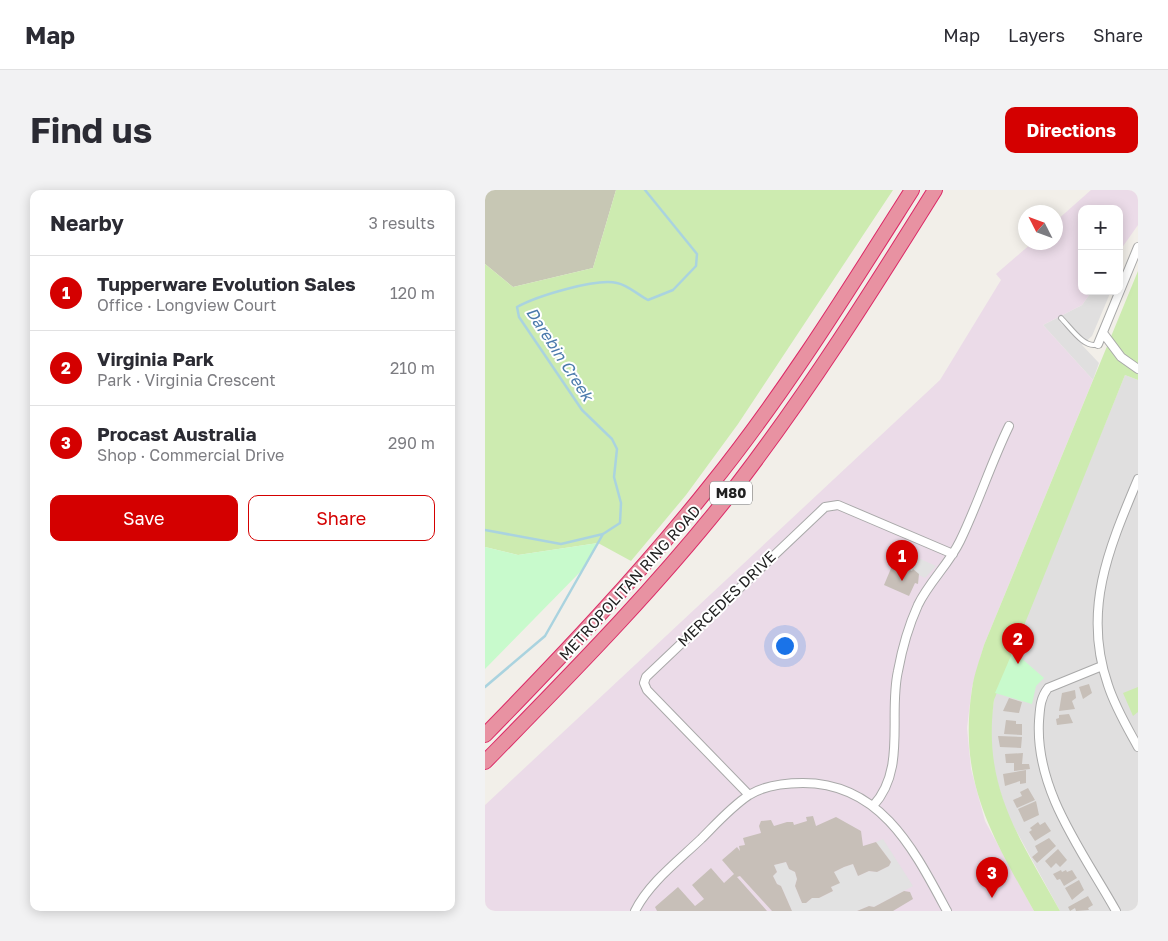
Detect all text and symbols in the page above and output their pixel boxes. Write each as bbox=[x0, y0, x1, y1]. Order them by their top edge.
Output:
text: Map bbox=[25, 20, 75, 49]
text: Map bbox=[943, 24, 980, 46]
text: Layers bbox=[1008, 24, 1065, 46]
text: Share bbox=[1093, 24, 1143, 46]
button: Directions bbox=[1005, 107, 1138, 153]
text: Find us bbox=[30, 109, 152, 151]
north arrow bbox=[1018, 205, 1063, 250]
map controls bbox=[1078, 205, 1123, 295]
button: + bbox=[1078, 205, 1123, 250]
text: Nearby bbox=[50, 210, 124, 236]
text: 3 results bbox=[368, 213, 435, 233]
button: − bbox=[1078, 250, 1123, 295]
text: Tupperware Evolution Sales bbox=[97, 272, 356, 295]
text: 1 bbox=[62, 283, 70, 303]
text: 120 m bbox=[390, 283, 435, 303]
text: Office · Longview Court bbox=[97, 295, 276, 315]
water label: Darebin Creek bbox=[522, 303, 599, 406]
text: Virginia Park bbox=[97, 347, 214, 370]
text: 2 bbox=[61, 358, 71, 378]
text: 210 m bbox=[390, 358, 435, 378]
text: Park · Virginia Crescent bbox=[97, 370, 276, 390]
text: Procast Australia bbox=[97, 422, 257, 445]
text: 3 bbox=[61, 433, 71, 453]
text: 290 m bbox=[388, 433, 435, 453]
text: Shop · Commercial Drive bbox=[97, 445, 284, 465]
road number: M80 bbox=[710, 482, 752, 504]
button: Save bbox=[50, 495, 238, 541]
button: Share bbox=[248, 495, 435, 541]
street label: METROPOLITAN RING ROAD bbox=[555, 501, 704, 664]
pin: 1 bbox=[886, 540, 918, 581]
street label: MERCEDES DRIVE bbox=[674, 547, 779, 650]
pin: 2 bbox=[1002, 623, 1034, 664]
your location bbox=[772, 633, 798, 659]
pin: 3 bbox=[976, 857, 1008, 898]

